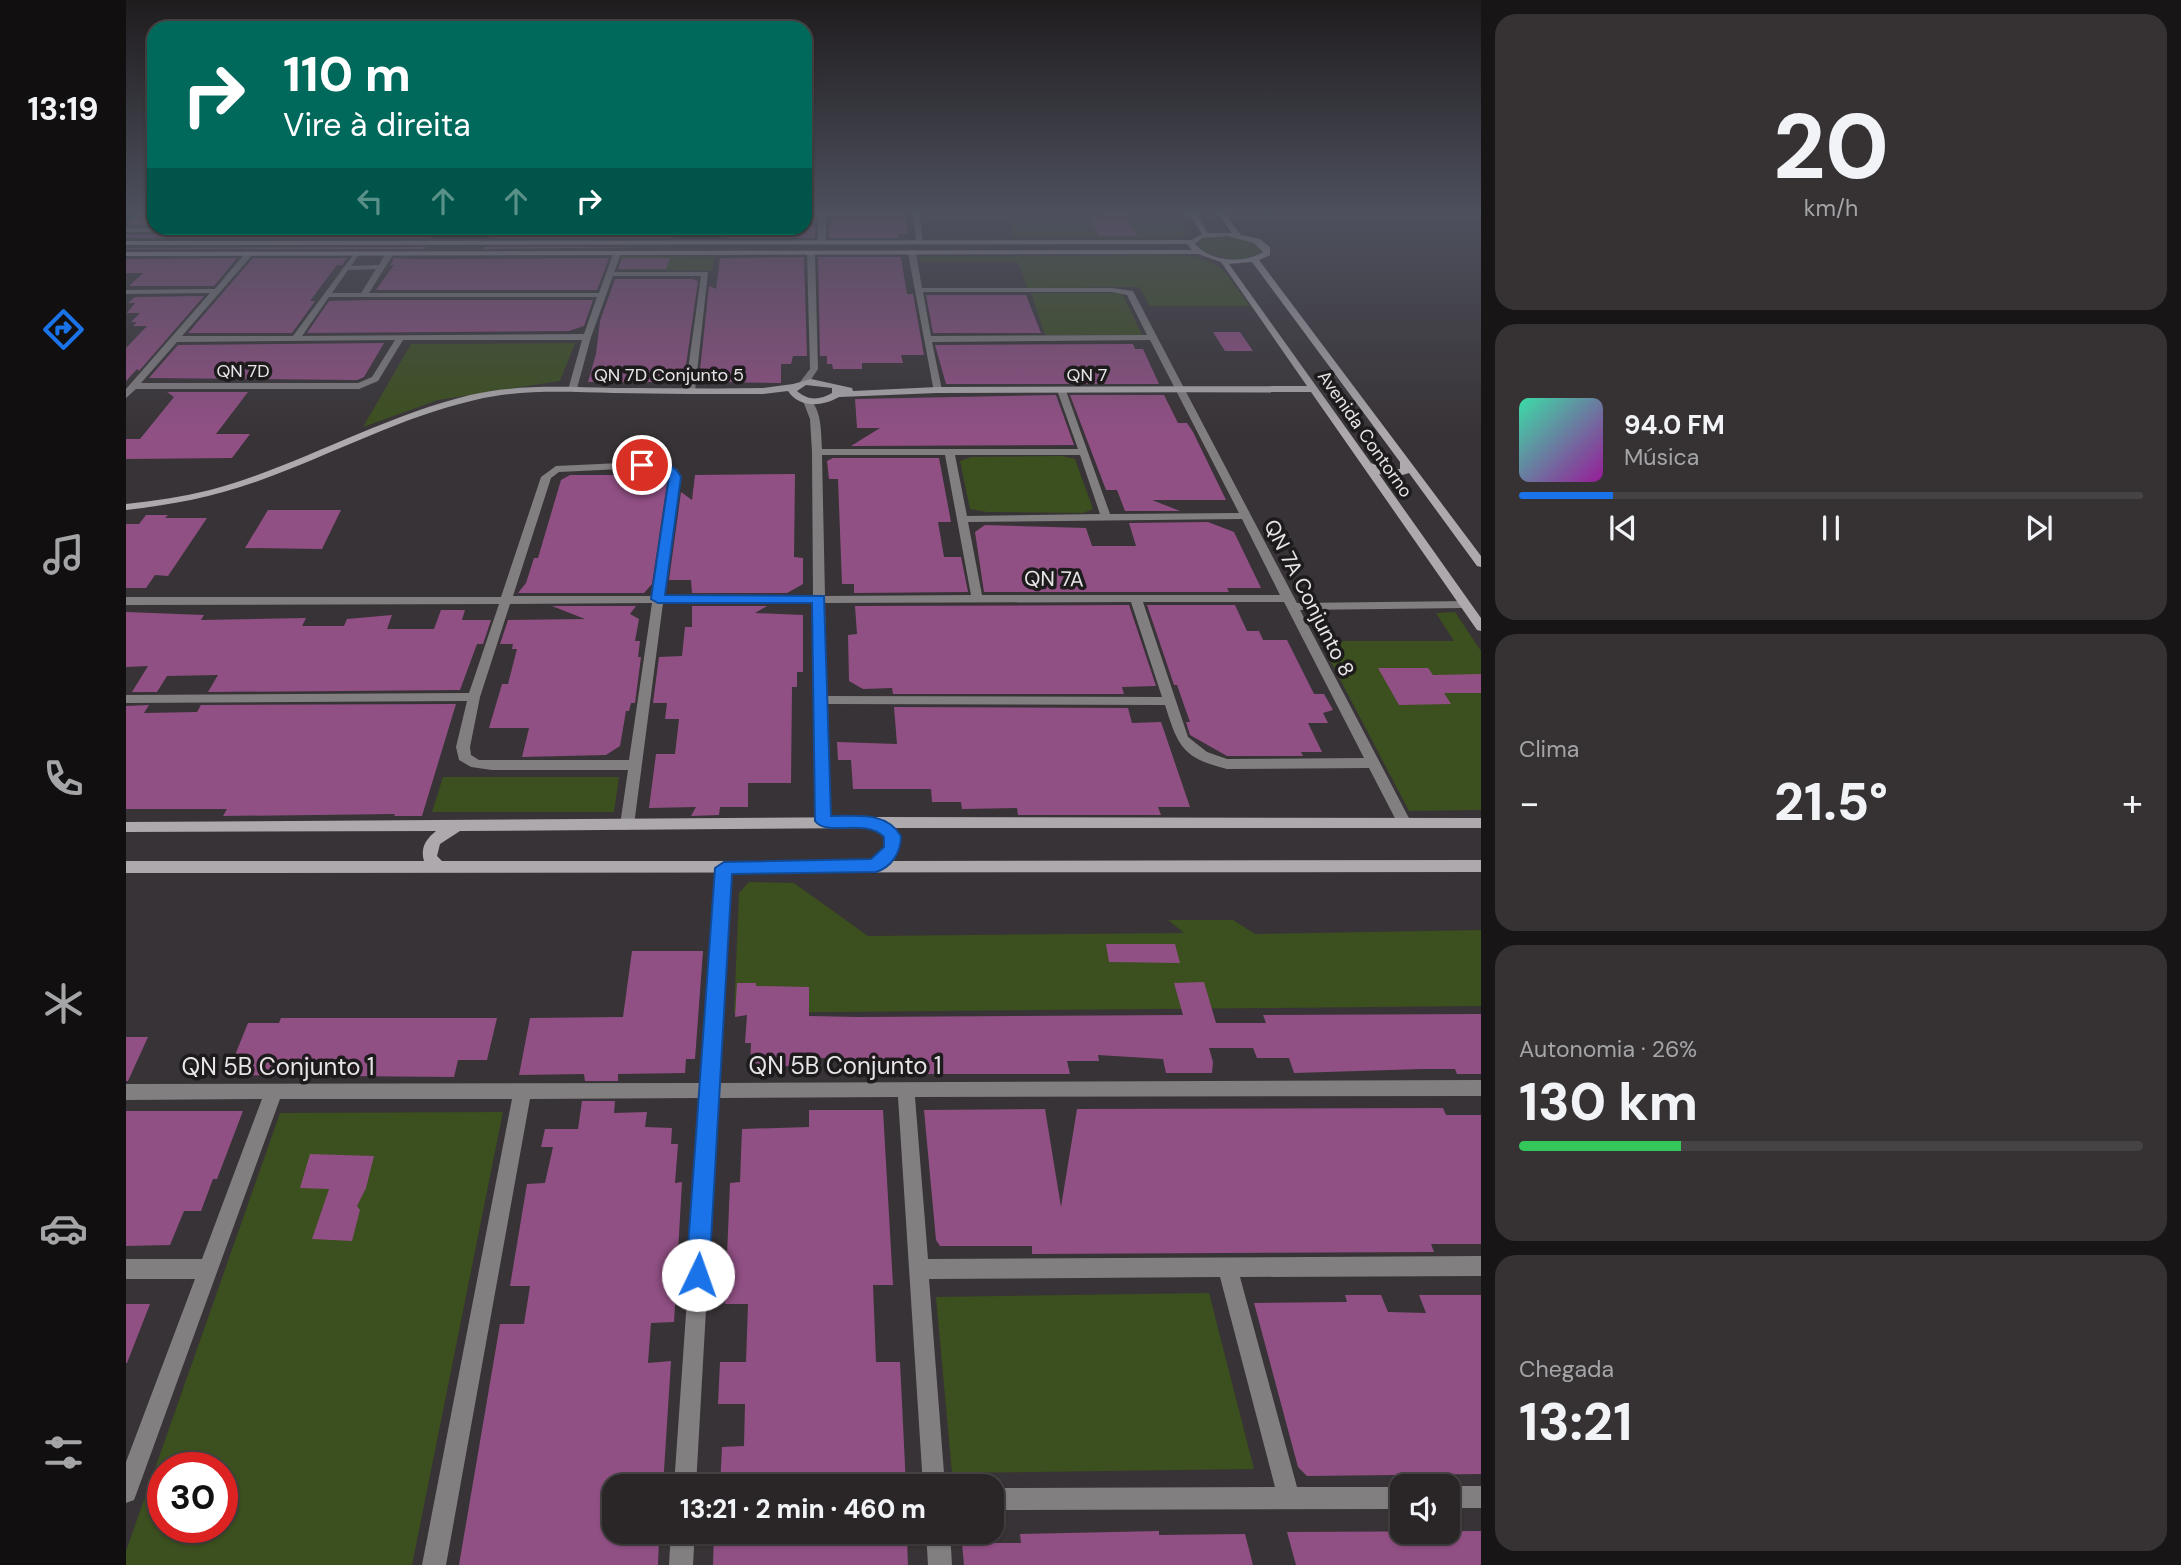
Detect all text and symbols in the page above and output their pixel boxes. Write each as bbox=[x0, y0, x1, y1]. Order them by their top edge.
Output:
text: 110 m bbox=[283, 42, 411, 106]
icon: right bbox=[168, 49, 259, 140]
text: 13:19 bbox=[27, 88, 99, 130]
text: 20 bbox=[1773, 88, 1889, 206]
text: Vire à direita bbox=[283, 104, 471, 146]
icon: left bbox=[351, 182, 389, 220]
icon: ahead bbox=[424, 182, 462, 220]
icon: ahead bbox=[497, 182, 535, 220]
icon: right bbox=[570, 182, 608, 220]
text: km/h bbox=[1804, 193, 1858, 223]
icon: directions bbox=[39, 305, 88, 354]
street label: QN 7D bbox=[216, 359, 270, 383]
street label: QN 7D Conjunto 5 bbox=[594, 363, 744, 387]
street label: QN 7 bbox=[1067, 363, 1107, 387]
street label: Avenida Contorno bbox=[1312, 366, 1418, 502]
text: 94.0 FM bbox=[1624, 408, 1725, 442]
pin bbox=[612, 435, 672, 495]
text: Música bbox=[1624, 442, 1699, 472]
icon: arrive bbox=[623, 446, 661, 484]
icon: previous bbox=[1604, 509, 1642, 547]
icon: pause bbox=[1812, 509, 1850, 547]
icon: next bbox=[2020, 509, 2058, 547]
street label: QN 7A Conjunto 8 bbox=[1257, 515, 1361, 681]
icon: music bbox=[39, 530, 88, 579]
street label: QN 7A bbox=[1024, 564, 1084, 594]
text: Clima bbox=[1519, 734, 1579, 764]
icon: phone bbox=[39, 754, 88, 803]
text: 21.5° bbox=[1774, 768, 1888, 836]
text: − bbox=[1519, 778, 1540, 828]
text: + bbox=[2122, 778, 2143, 828]
icon: climate bbox=[39, 979, 88, 1028]
text: Autonomia · 26% bbox=[1519, 1034, 1697, 1064]
street label: QN 5B Conjunto 1 bbox=[749, 1050, 941, 1081]
street label: QN 5B Conjunto 1 bbox=[182, 1051, 374, 1082]
text: 130 km bbox=[1519, 1068, 1698, 1136]
icon: car bbox=[39, 1204, 88, 1253]
position arrow bbox=[661, 1238, 735, 1312]
text: Chegada bbox=[1519, 1354, 1614, 1384]
text: 13:21 bbox=[1519, 1388, 1632, 1456]
icon: filters bbox=[39, 1428, 88, 1477]
speed limit sign: 30 bbox=[147, 1452, 238, 1543]
map controls bbox=[1390, 1474, 1460, 1544]
button: sound bbox=[1390, 1474, 1460, 1544]
text: 13:21 · 2 min · 460 m bbox=[680, 1492, 926, 1526]

